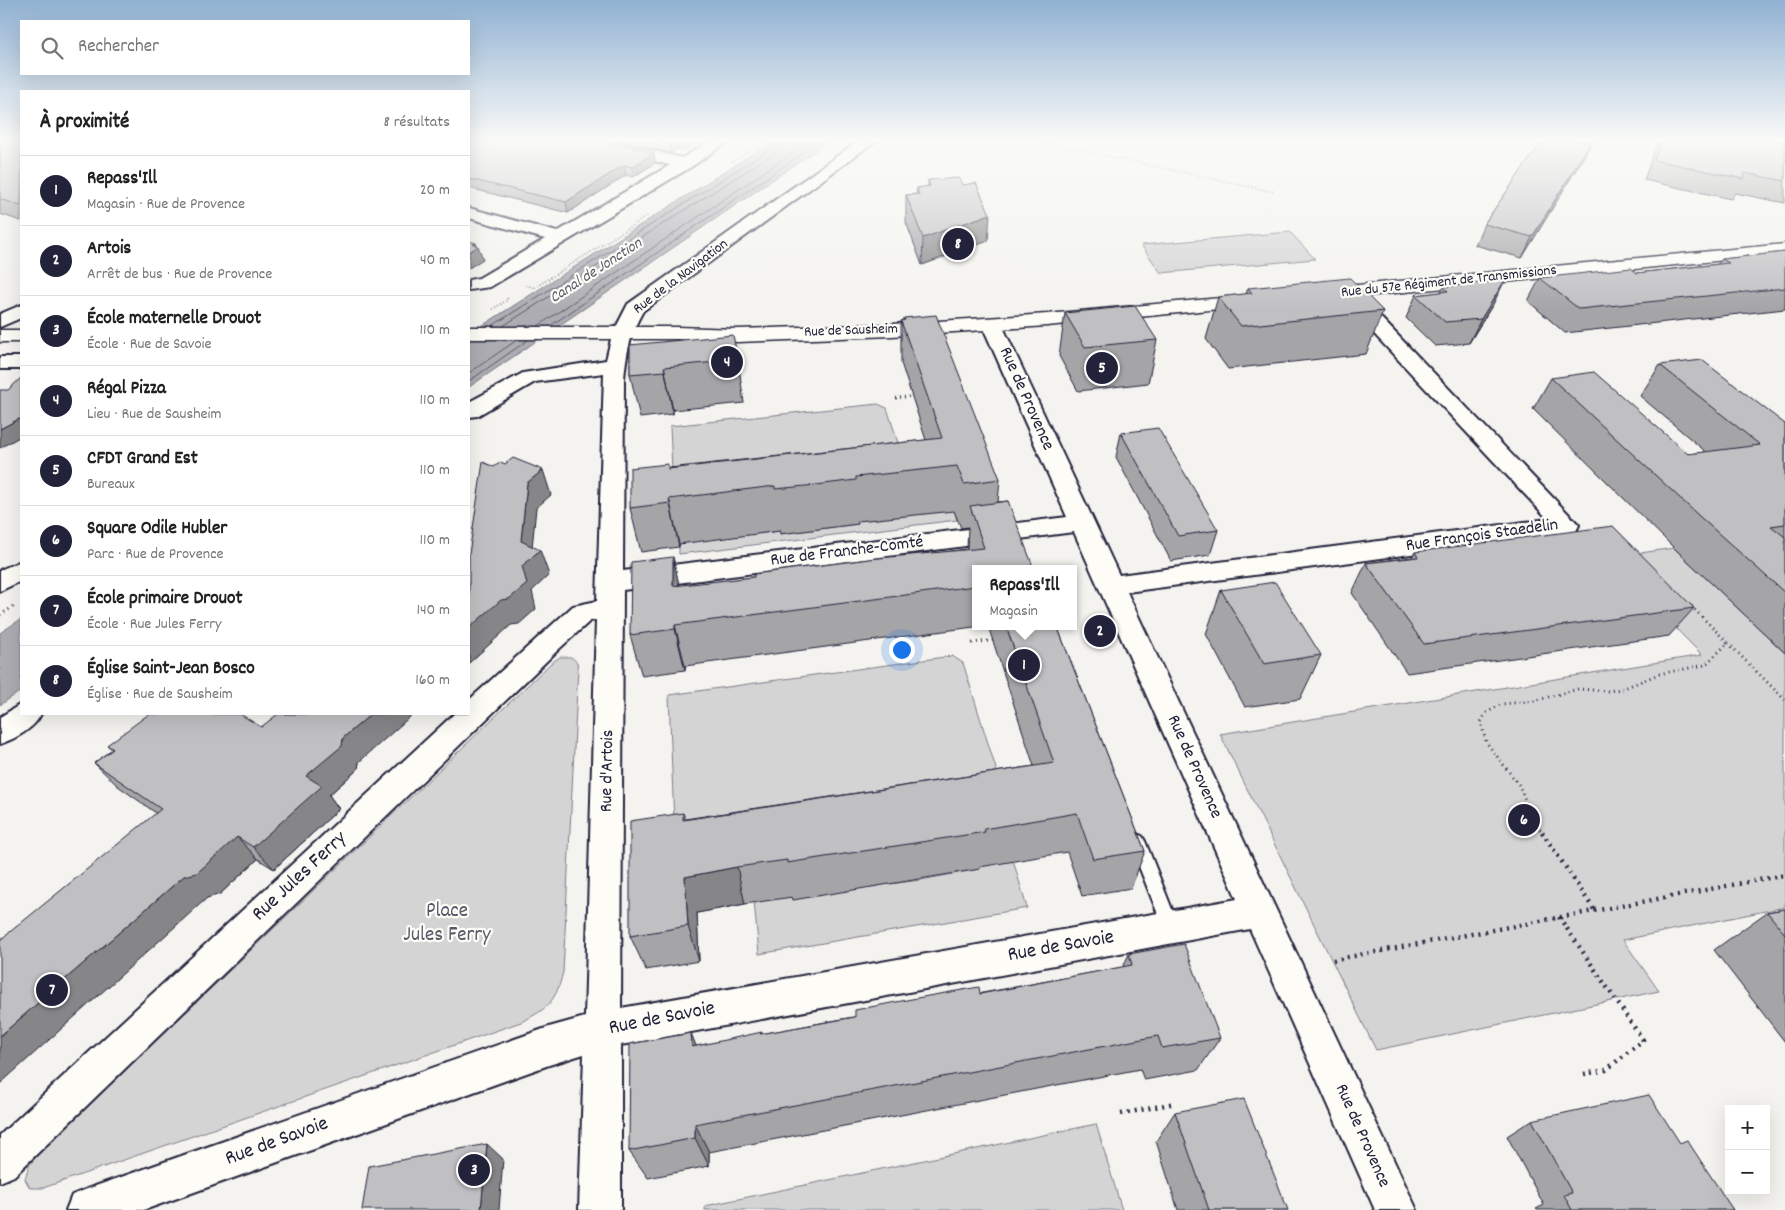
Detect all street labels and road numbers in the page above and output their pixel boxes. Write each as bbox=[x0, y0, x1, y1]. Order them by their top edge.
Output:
street label: Rue de la Navigation bbox=[629, 234, 733, 320]
street label: Rue du 57e Régiment de Transmissions bbox=[1340, 260, 1558, 304]
street label: Rue de Sausheim bbox=[804, 318, 898, 344]
street label: Rue de Provence bbox=[992, 343, 1060, 455]
street label: Rue François Staedelin bbox=[1404, 513, 1560, 559]
street label: Rue de Franche-Comté bbox=[769, 530, 925, 574]
street label: Rue de Provence bbox=[1160, 711, 1228, 823]
street label: Rue d'Artois bbox=[595, 729, 621, 813]
street label: Rue Jules Ferry bbox=[246, 825, 355, 929]
street label: Rue de Savoie bbox=[1005, 923, 1117, 971]
street label: Rue de Savoie bbox=[606, 994, 718, 1044]
street label: Rue de Provence bbox=[1328, 1080, 1396, 1192]
street label: Rue de Savoie bbox=[221, 1110, 333, 1174]

